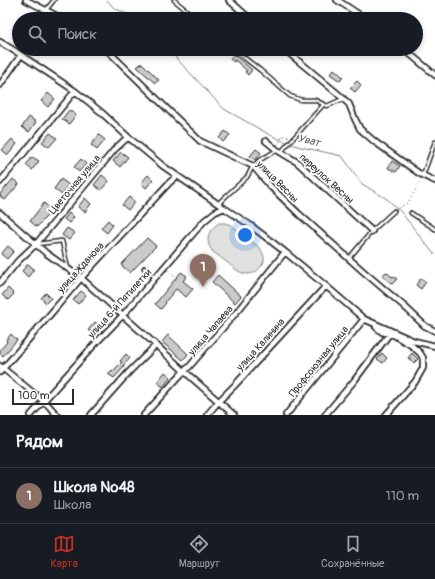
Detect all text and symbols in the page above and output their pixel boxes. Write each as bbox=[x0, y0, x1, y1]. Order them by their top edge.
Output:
search box bbox=[12, 12, 423, 56]
icon: search bbox=[26, 23, 48, 45]
text: Поиск bbox=[58, 25, 97, 44]
water label: Уват bbox=[296, 131, 323, 150]
street label: переулок Весны bbox=[297, 151, 356, 206]
street label: Цветочная улица bbox=[46, 152, 103, 217]
street label: улица Весны bbox=[253, 158, 301, 205]
your location bbox=[235, 225, 255, 245]
street label: улица Жданова bbox=[54, 240, 107, 296]
pin: 1 bbox=[190, 254, 216, 287]
street label: улица 6-й Пятилетки bbox=[85, 266, 154, 342]
street label: улица Чапаева bbox=[185, 303, 236, 359]
street label: улица Калинина bbox=[233, 316, 288, 374]
street label: Профсоюзная улица bbox=[287, 324, 351, 399]
scale bar bbox=[12, 387, 74, 406]
text: 100 m bbox=[18, 389, 49, 402]
text: Рядом bbox=[16, 431, 63, 452]
text: Школа №48 bbox=[54, 478, 135, 497]
text: 1 bbox=[26, 488, 32, 504]
text: 110 m bbox=[386, 488, 419, 504]
text: Школа bbox=[54, 497, 91, 513]
tab: Карта bbox=[50, 533, 78, 570]
tab: Маршрут bbox=[179, 533, 220, 570]
tab: Сохранённые bbox=[321, 533, 385, 570]

